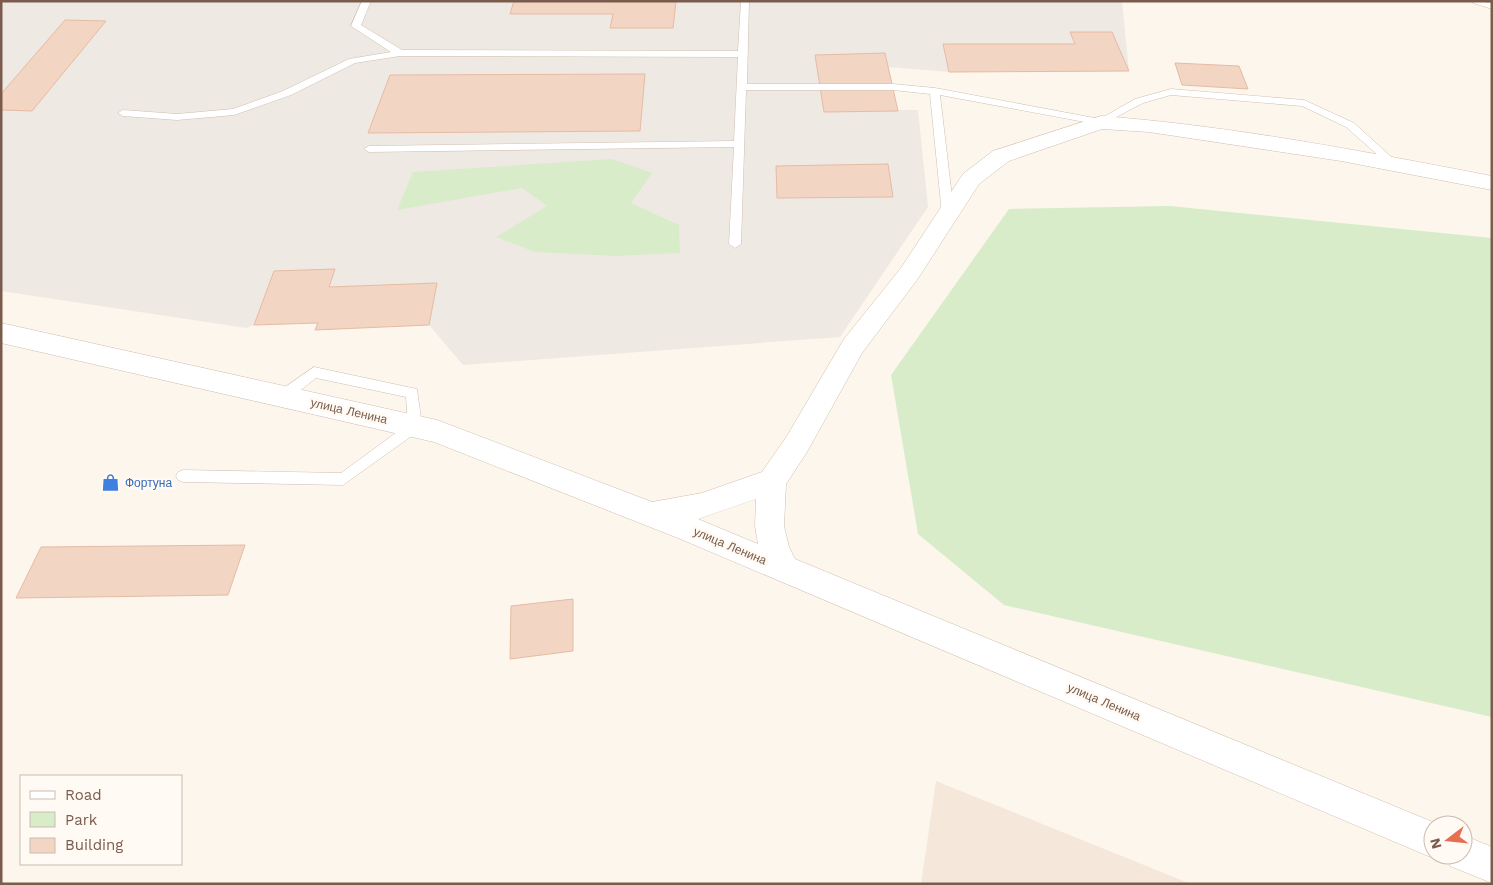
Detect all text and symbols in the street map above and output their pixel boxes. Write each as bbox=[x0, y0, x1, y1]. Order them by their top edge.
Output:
street label: улица Ленина bbox=[309, 395, 389, 427]
shop icon: Фортуна bbox=[101, 473, 121, 493]
place label: Фортуна bbox=[125, 476, 172, 490]
street label: улица Ленина bbox=[691, 524, 769, 568]
street label: улица Ленина bbox=[1065, 680, 1143, 724]
legend bbox=[20, 775, 182, 865]
text: Road bbox=[65, 786, 102, 804]
text: Park bbox=[65, 811, 98, 829]
north arrow bbox=[1423, 815, 1473, 865]
text: Building bbox=[65, 836, 123, 854]
text: N bbox=[1426, 836, 1445, 851]

